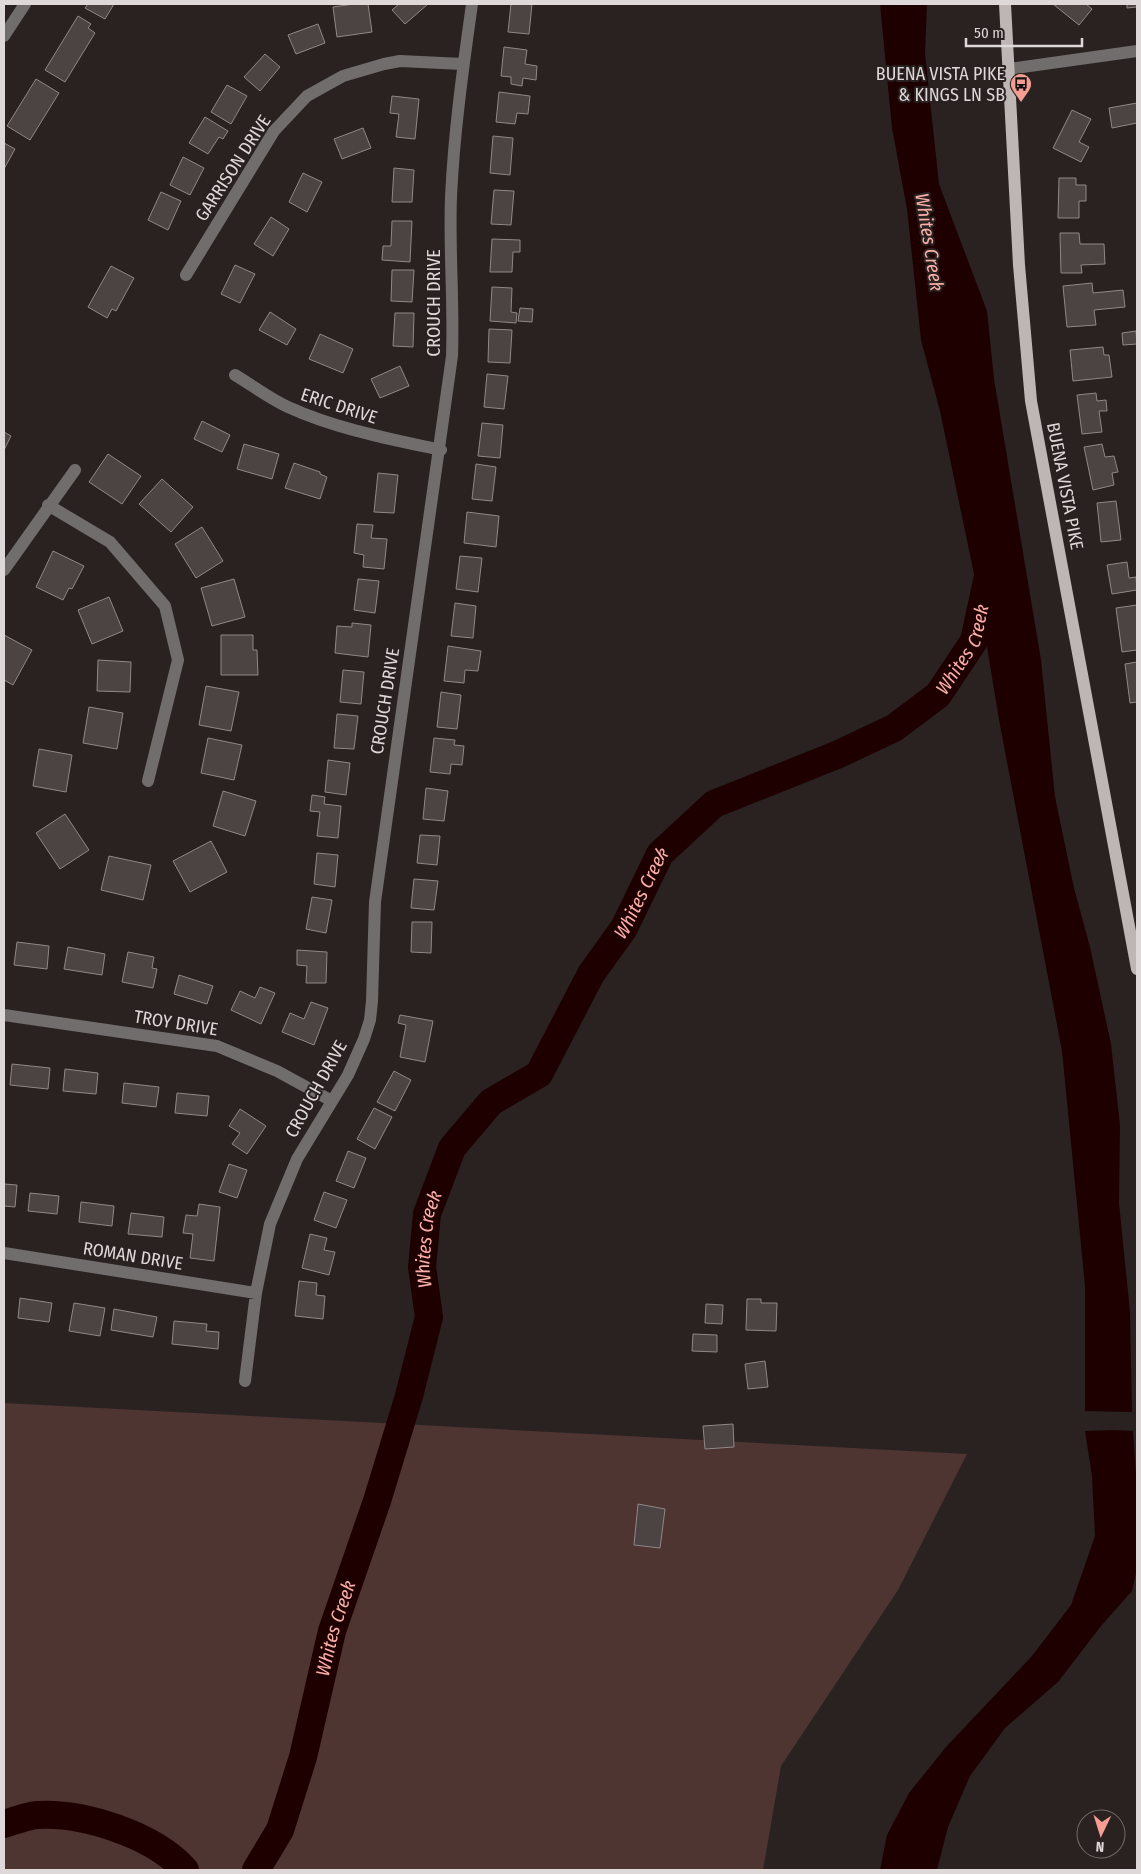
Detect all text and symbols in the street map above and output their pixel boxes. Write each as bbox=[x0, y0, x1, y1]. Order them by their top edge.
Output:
scale bar bbox=[966, 15, 1082, 47]
text: 50 m bbox=[974, 24, 1004, 42]
place label: BUENA VISTA PIKE & KINGS LN SB bbox=[876, 63, 1005, 106]
bus stop icon: BUENA VISTA PIKE & KINGS LN SB bbox=[1009, 72, 1033, 103]
street label: GARRISON DRIVE bbox=[191, 111, 275, 225]
water label: Whites Creek bbox=[910, 192, 949, 293]
street label: CROUCH DRIVE bbox=[423, 249, 445, 357]
street label: ERIC DRIVE bbox=[298, 383, 380, 429]
street label: BUENA VISTA PIKE bbox=[1042, 421, 1088, 551]
water label: Whites Creek bbox=[931, 602, 994, 699]
street label: CROUCH DRIVE bbox=[366, 646, 404, 756]
water label: Whites Creek bbox=[609, 842, 673, 943]
street label: TROY DRIVE bbox=[133, 1006, 219, 1040]
street label: CROUCH DRIVE bbox=[280, 1037, 352, 1141]
water label: Whites Creek bbox=[411, 1187, 447, 1290]
street label: ROMAN DRIVE bbox=[81, 1237, 185, 1275]
water label: Whites Creek bbox=[311, 1577, 361, 1678]
north arrow bbox=[1076, 1809, 1126, 1859]
text: N bbox=[1095, 1838, 1105, 1855]

